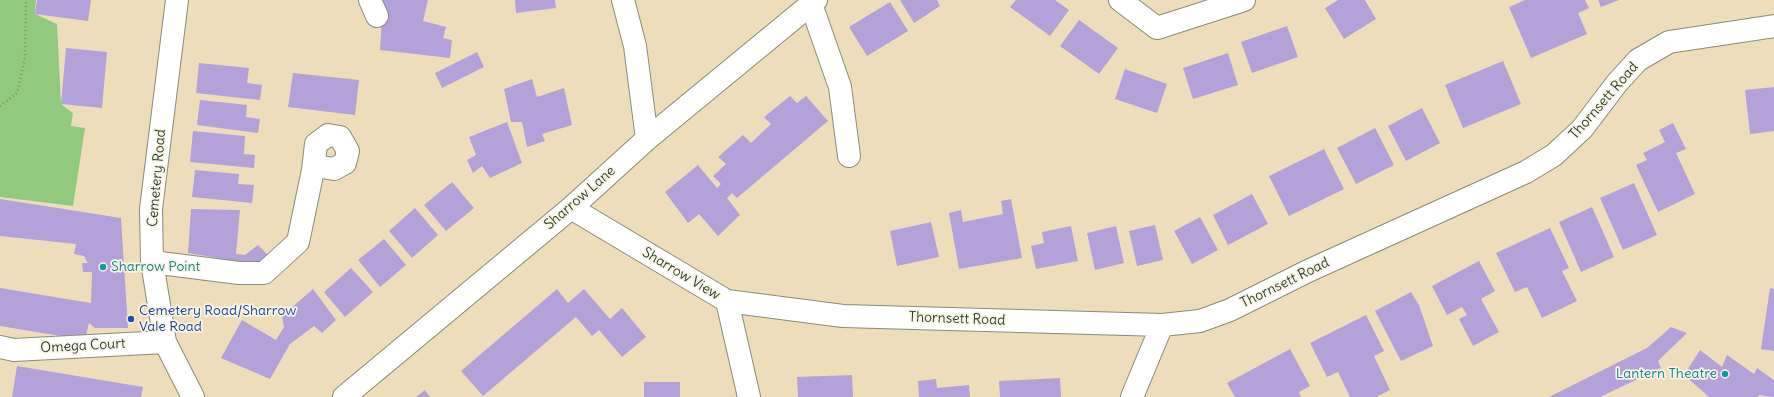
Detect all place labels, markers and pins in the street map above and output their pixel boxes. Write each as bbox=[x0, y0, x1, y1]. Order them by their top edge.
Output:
place label: Sharrow Point bbox=[111, 259, 200, 275]
marker: Sharrow Point bbox=[98, 262, 108, 272]
place label: Cemetery Road/Sharrow Vale Road bbox=[139, 303, 296, 336]
marker: Cemetery Road/Sharrow Vale Road bbox=[126, 314, 136, 324]
place label: Lantern Theatre bbox=[1616, 366, 1717, 382]
marker: Lantern Theatre bbox=[1720, 369, 1730, 379]

